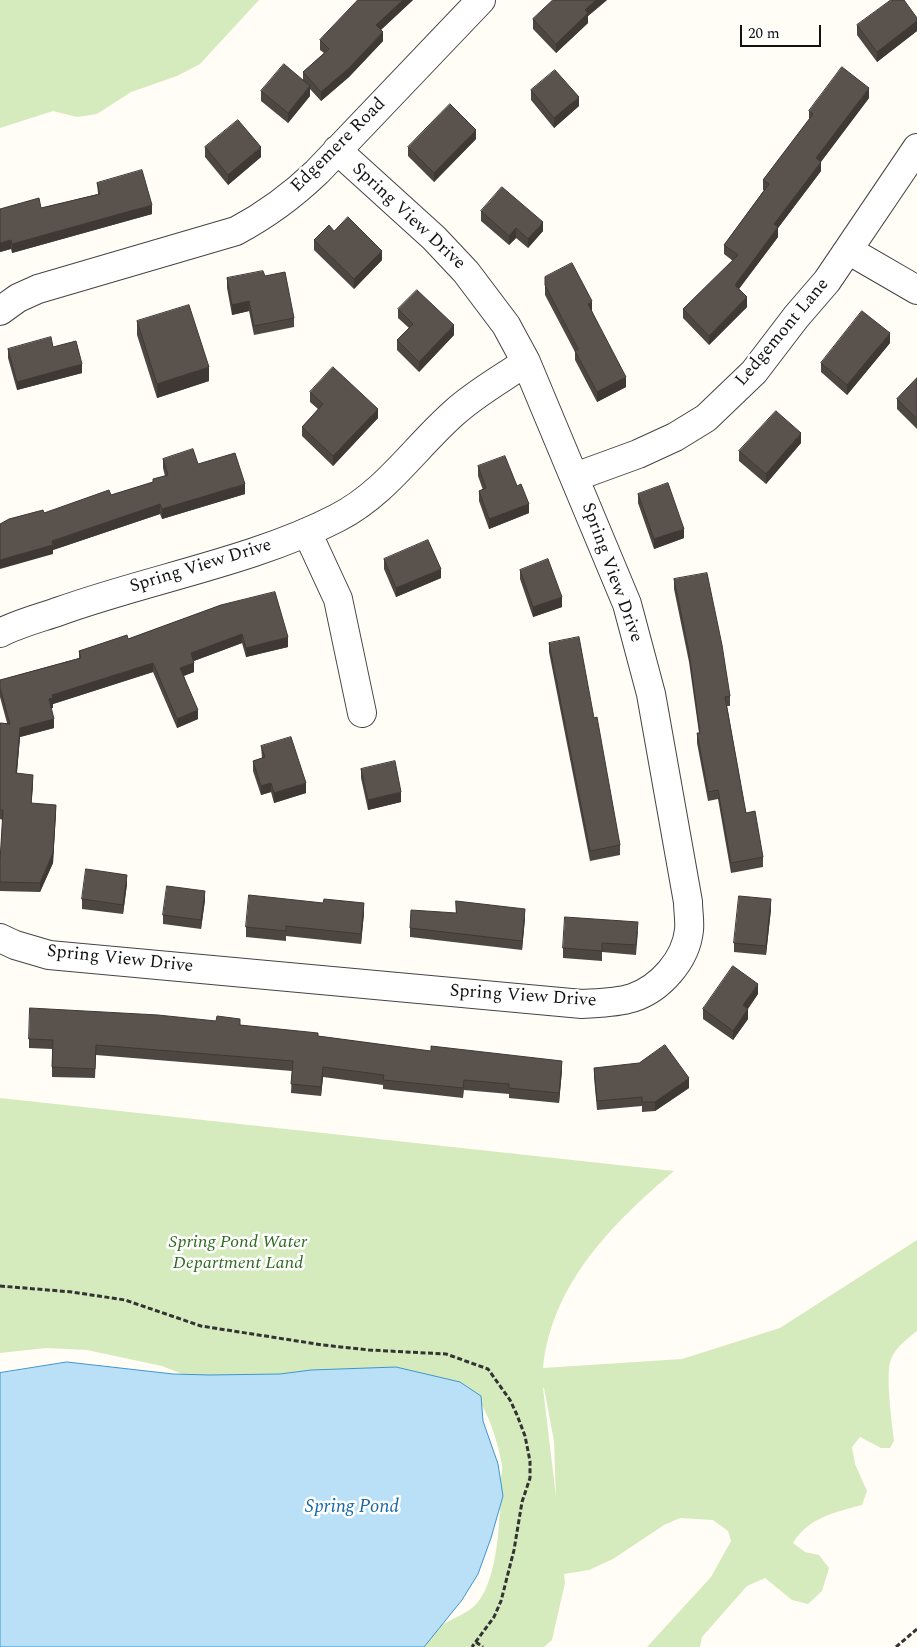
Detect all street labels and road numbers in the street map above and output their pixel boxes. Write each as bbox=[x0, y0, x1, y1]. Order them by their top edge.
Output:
street label: Edgemere Road bbox=[287, 94, 391, 198]
street label: Spring View Drive bbox=[347, 159, 469, 275]
street label: Ledgemont Lane bbox=[732, 275, 834, 391]
street label: Spring View Drive bbox=[576, 500, 646, 646]
street label: Spring View Drive bbox=[128, 535, 274, 599]
street label: Spring View Drive bbox=[46, 942, 194, 978]
street label: Spring View Drive bbox=[449, 981, 597, 1013]

